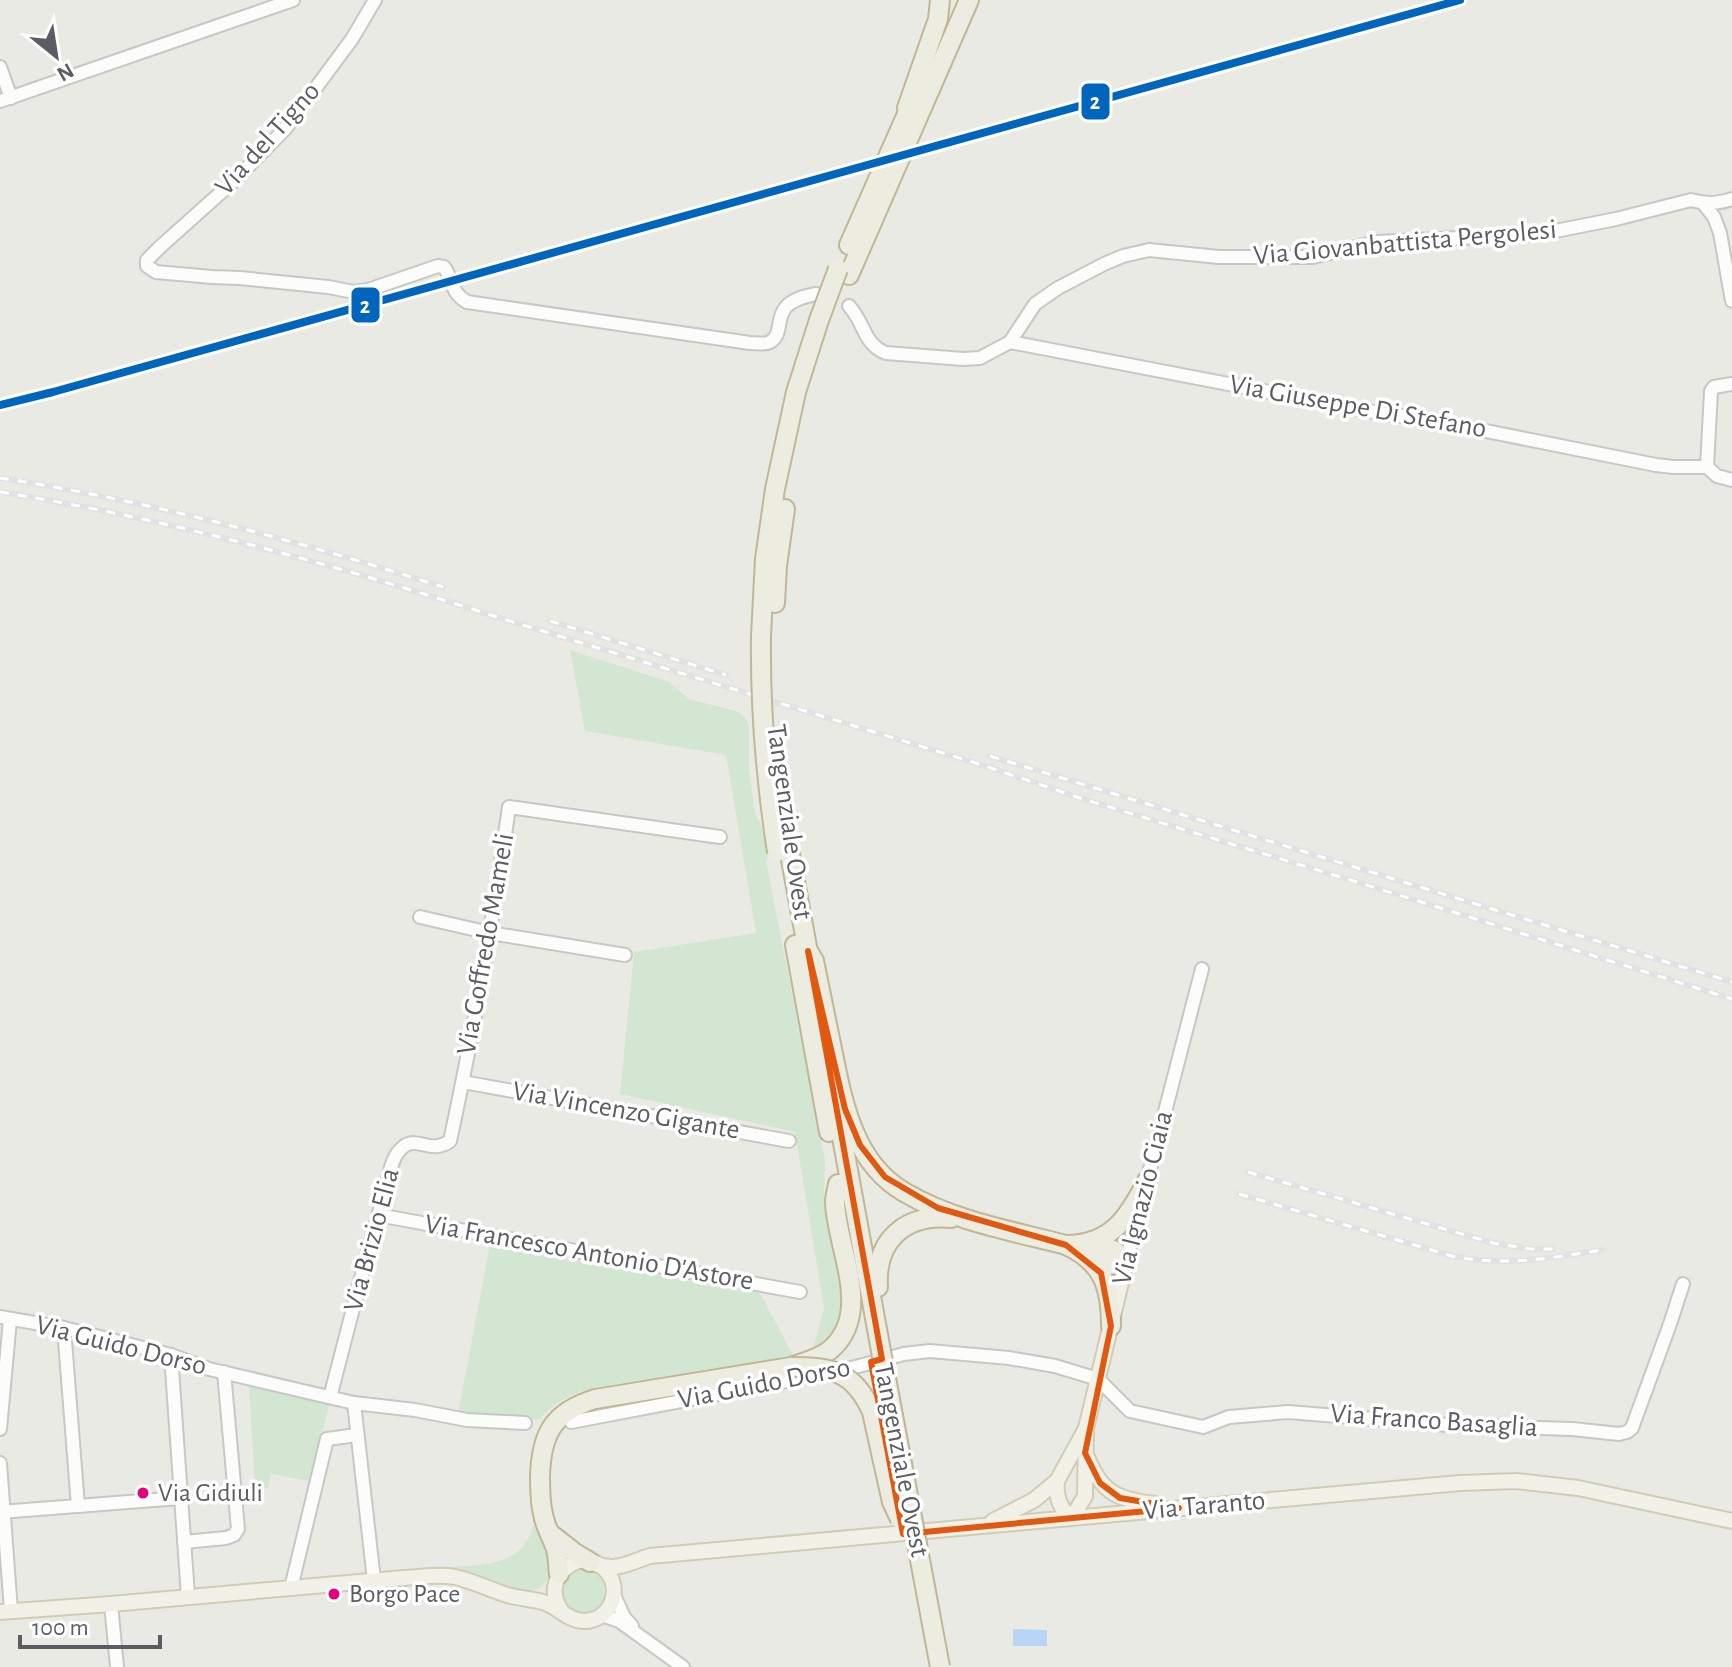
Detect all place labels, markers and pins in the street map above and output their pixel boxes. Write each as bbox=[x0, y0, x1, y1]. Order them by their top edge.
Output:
place label: Via Gidiuli bbox=[158, 1480, 263, 1506]
marker: Via Gidiuli bbox=[135, 1485, 151, 1501]
place label: Borgo Pace bbox=[349, 1581, 460, 1607]
marker: Borgo Pace bbox=[326, 1586, 342, 1602]

